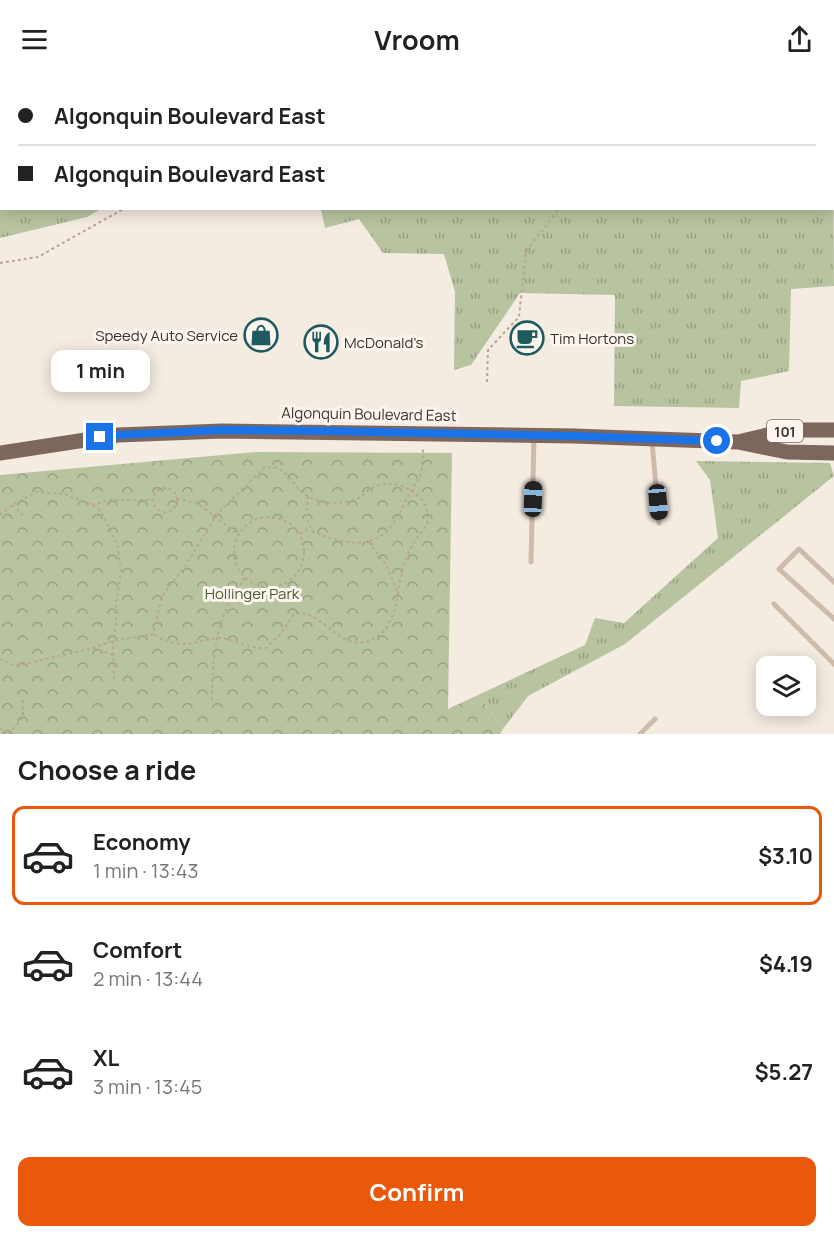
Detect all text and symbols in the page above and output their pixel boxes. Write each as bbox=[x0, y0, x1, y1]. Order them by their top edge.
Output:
text: Vroom bbox=[374, 21, 460, 58]
icon: menu bbox=[18, 23, 51, 56]
icon: share bbox=[783, 23, 816, 56]
text: Algonquin Boulevard East bbox=[54, 101, 325, 131]
text: Algonquin Boulevard East bbox=[54, 159, 325, 189]
shop icon: Speedy Auto Service bbox=[243, 317, 279, 353]
cafe icon: Tim Hortons bbox=[509, 320, 545, 356]
restaurant icon: McDonald's bbox=[303, 324, 339, 360]
place label: Speedy Auto Service bbox=[95, 325, 238, 346]
place label: Tim Hortons bbox=[550, 328, 634, 349]
place label: McDonald's bbox=[344, 332, 423, 353]
callout: 1 min bbox=[51, 350, 150, 392]
text: 1 min bbox=[76, 357, 125, 384]
street label: Algonquin Boulevard East bbox=[281, 402, 457, 426]
road number: 101 bbox=[767, 420, 803, 442]
route end bbox=[86, 423, 113, 450]
route start bbox=[703, 427, 730, 454]
car bbox=[523, 481, 543, 517]
car bbox=[647, 483, 669, 521]
park label: Hollinger Park bbox=[205, 583, 300, 604]
map controls bbox=[756, 656, 816, 716]
button: layers bbox=[756, 656, 816, 716]
text: Choose a ride bbox=[18, 751, 196, 788]
text: Economy bbox=[93, 827, 191, 857]
icon: car bbox=[21, 829, 75, 883]
text: $3.10 bbox=[758, 841, 813, 871]
text: 1 min · 13:43 bbox=[93, 857, 199, 884]
text: Comfort bbox=[93, 935, 182, 965]
icon: car bbox=[21, 937, 75, 991]
text: $4.19 bbox=[759, 949, 813, 979]
text: 2 min · 13:44 bbox=[93, 965, 203, 992]
text: XL bbox=[93, 1043, 119, 1073]
icon: car bbox=[21, 1045, 75, 1099]
text: $5.27 bbox=[755, 1057, 813, 1087]
text: 3 min · 13:45 bbox=[93, 1073, 202, 1100]
button: Confirm bbox=[18, 1157, 816, 1226]

